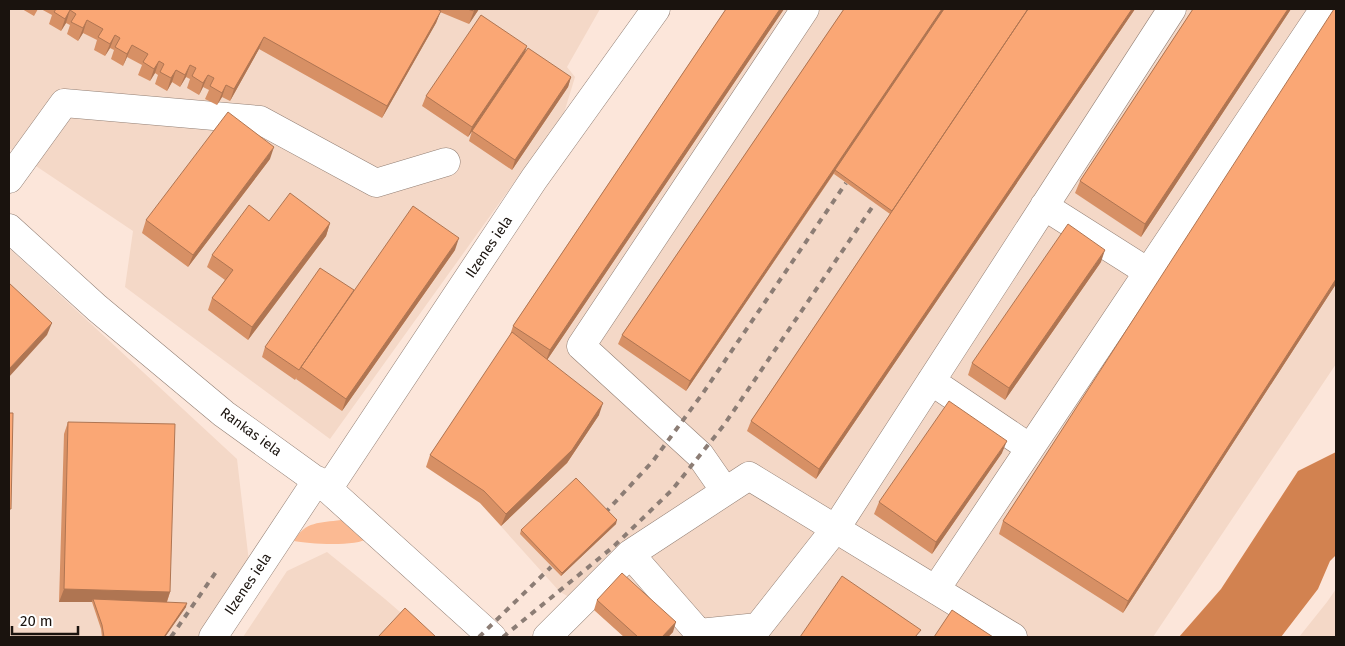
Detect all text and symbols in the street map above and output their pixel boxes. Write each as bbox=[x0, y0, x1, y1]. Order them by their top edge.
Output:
street label: Ilzenes iela bbox=[462, 213, 516, 281]
street label: Rankas iela bbox=[217, 404, 285, 460]
street label: Ilzenes iela bbox=[221, 550, 275, 618]
scale bar bbox=[12, 604, 79, 636]
text: 20 m bbox=[20, 612, 53, 630]

